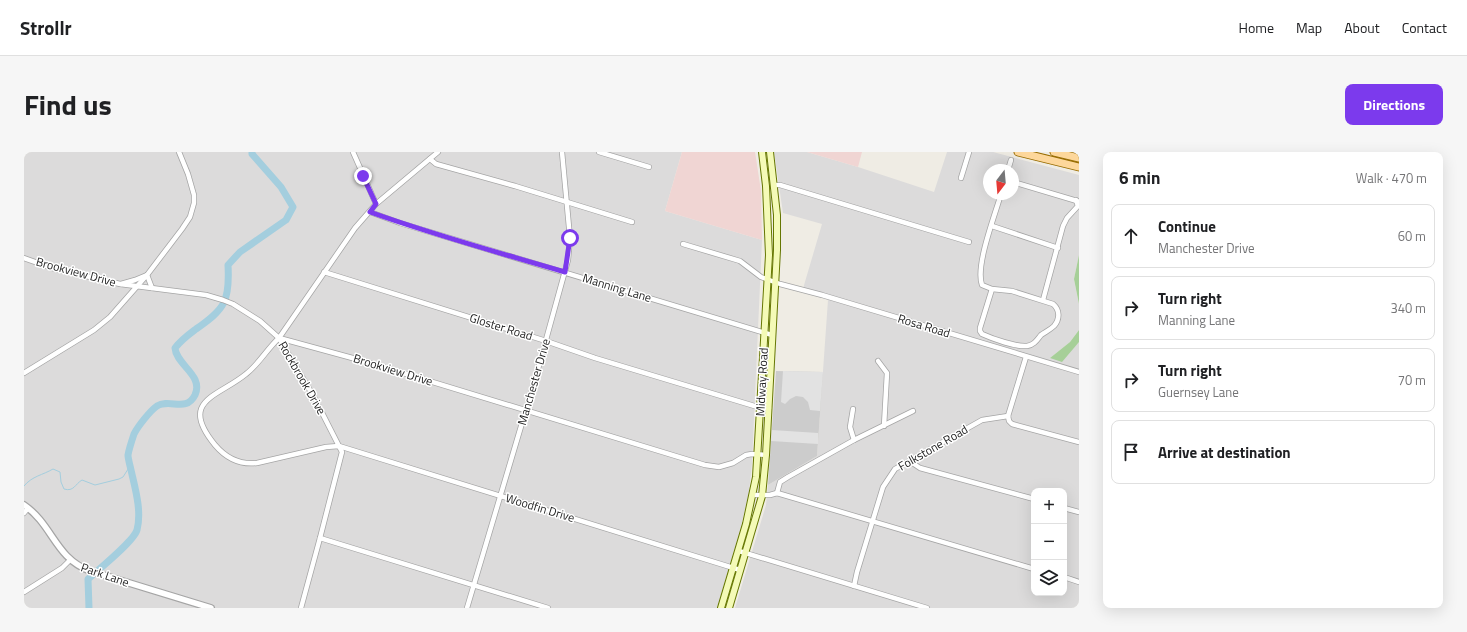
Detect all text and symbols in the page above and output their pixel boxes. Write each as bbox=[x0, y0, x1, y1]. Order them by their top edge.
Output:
text: Strollr bbox=[20, 13, 72, 42]
text: Home bbox=[1239, 17, 1274, 38]
text: Map bbox=[1296, 17, 1322, 38]
text: About bbox=[1344, 17, 1380, 38]
text: Contact bbox=[1402, 17, 1447, 38]
text: Find us bbox=[24, 83, 112, 126]
button: Directions bbox=[1345, 84, 1443, 125]
north arrow bbox=[983, 164, 1019, 200]
text: 6 min bbox=[1119, 165, 1160, 191]
route end bbox=[354, 167, 372, 185]
text: Walk · 470 m bbox=[1356, 168, 1427, 188]
text: Continue bbox=[1158, 215, 1216, 238]
icon: ahead bbox=[1120, 225, 1142, 247]
text: 60 m bbox=[1398, 226, 1426, 246]
route start bbox=[561, 229, 579, 247]
text: Manchester Drive bbox=[1158, 238, 1255, 258]
street label: Brookview Drive bbox=[34, 252, 118, 291]
street label: Manning Lane bbox=[580, 268, 654, 307]
text: Turn right bbox=[1158, 287, 1222, 310]
icon: right bbox=[1120, 297, 1142, 319]
text: 340 m bbox=[1390, 298, 1426, 318]
street label: Gloster Road bbox=[467, 308, 535, 345]
street label: Rosa Road bbox=[896, 309, 953, 342]
text: Manning Lane bbox=[1158, 310, 1235, 330]
street label: Manchester Drive bbox=[512, 336, 555, 427]
street label: Rockbrook Drive bbox=[274, 337, 331, 418]
street label: Midway Road bbox=[750, 347, 773, 417]
street label: Brookview Drive bbox=[351, 348, 435, 391]
text: Turn right bbox=[1158, 359, 1222, 382]
icon: right bbox=[1120, 369, 1142, 391]
text: 70 m bbox=[1398, 370, 1426, 390]
text: Guernsey Lane bbox=[1158, 382, 1239, 402]
street label: Folkstone Road bbox=[894, 420, 971, 475]
icon: arrive bbox=[1120, 441, 1142, 463]
text: Arrive at destination bbox=[1158, 441, 1291, 464]
street label: Woodfin Drive bbox=[503, 488, 577, 527]
map controls bbox=[1031, 488, 1067, 596]
button: + bbox=[1031, 488, 1067, 524]
button: − bbox=[1031, 524, 1067, 560]
street label: Park Lane bbox=[78, 557, 132, 592]
button: layers bbox=[1031, 560, 1067, 596]

